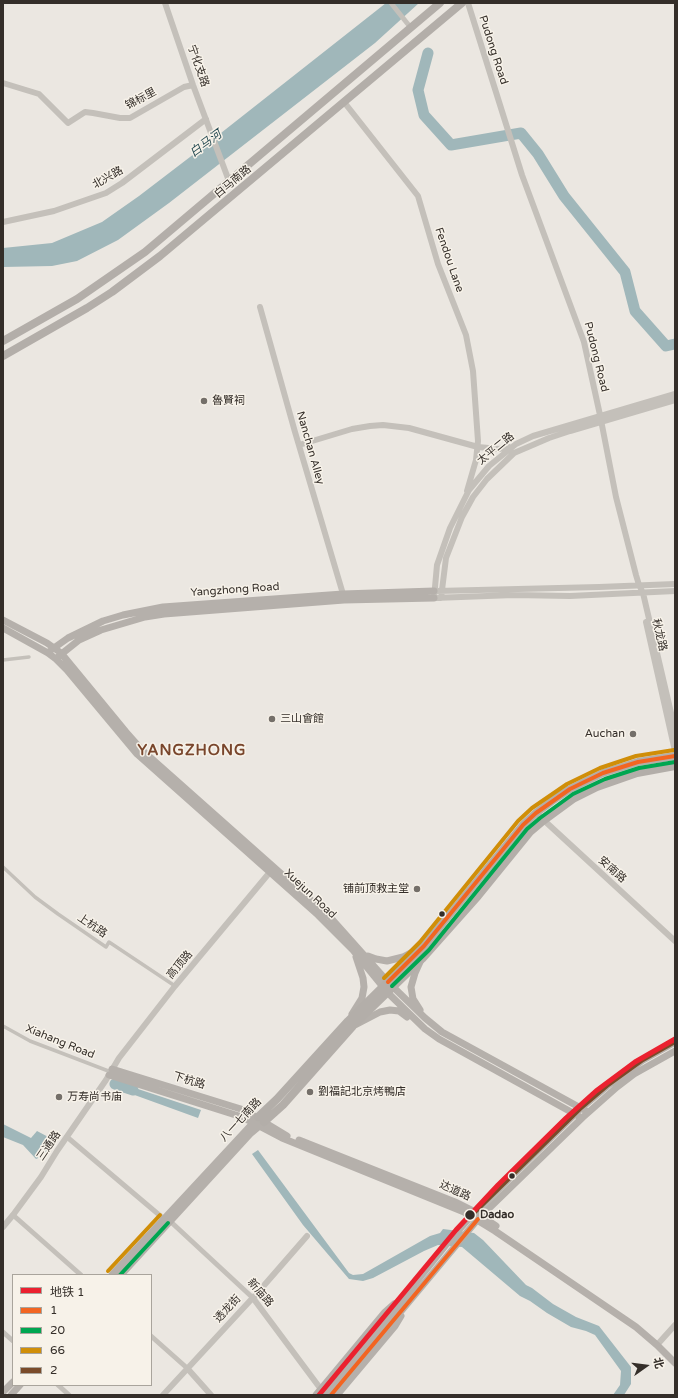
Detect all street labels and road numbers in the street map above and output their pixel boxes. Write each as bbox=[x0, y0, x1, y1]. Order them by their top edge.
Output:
street label: Pudong Road bbox=[476, 14, 510, 86]
street label: 宁化支路 bbox=[185, 43, 211, 89]
street label: 锦标里 bbox=[123, 85, 159, 113]
street label: 白马南路 bbox=[212, 163, 254, 201]
street label: 北兴路 bbox=[90, 164, 126, 192]
street label: Fendou Lane bbox=[432, 226, 466, 294]
street label: Pudong Road bbox=[581, 321, 611, 393]
street label: Nanchan Alley bbox=[293, 410, 327, 486]
street label: 太平二路 bbox=[475, 430, 517, 468]
street label: Yangzhong Road bbox=[190, 580, 280, 600]
street label: 秋龙路 bbox=[649, 617, 669, 653]
street label: 安南路 bbox=[595, 854, 629, 886]
street label: Xuejun Road bbox=[281, 866, 339, 922]
street label: 上杭路 bbox=[75, 911, 109, 941]
street label: 高顶路 bbox=[164, 948, 196, 982]
street label: Xiahang Road bbox=[24, 1022, 96, 1062]
street label: 下杭路 bbox=[171, 1070, 207, 1092]
street label: 八一七南路 bbox=[217, 1095, 265, 1145]
street label: 三通路 bbox=[34, 1129, 64, 1163]
street label: 达道路 bbox=[437, 1178, 473, 1204]
street label: 新庙路 bbox=[244, 1276, 276, 1310]
street label: 透龙街 bbox=[212, 1292, 244, 1326]

